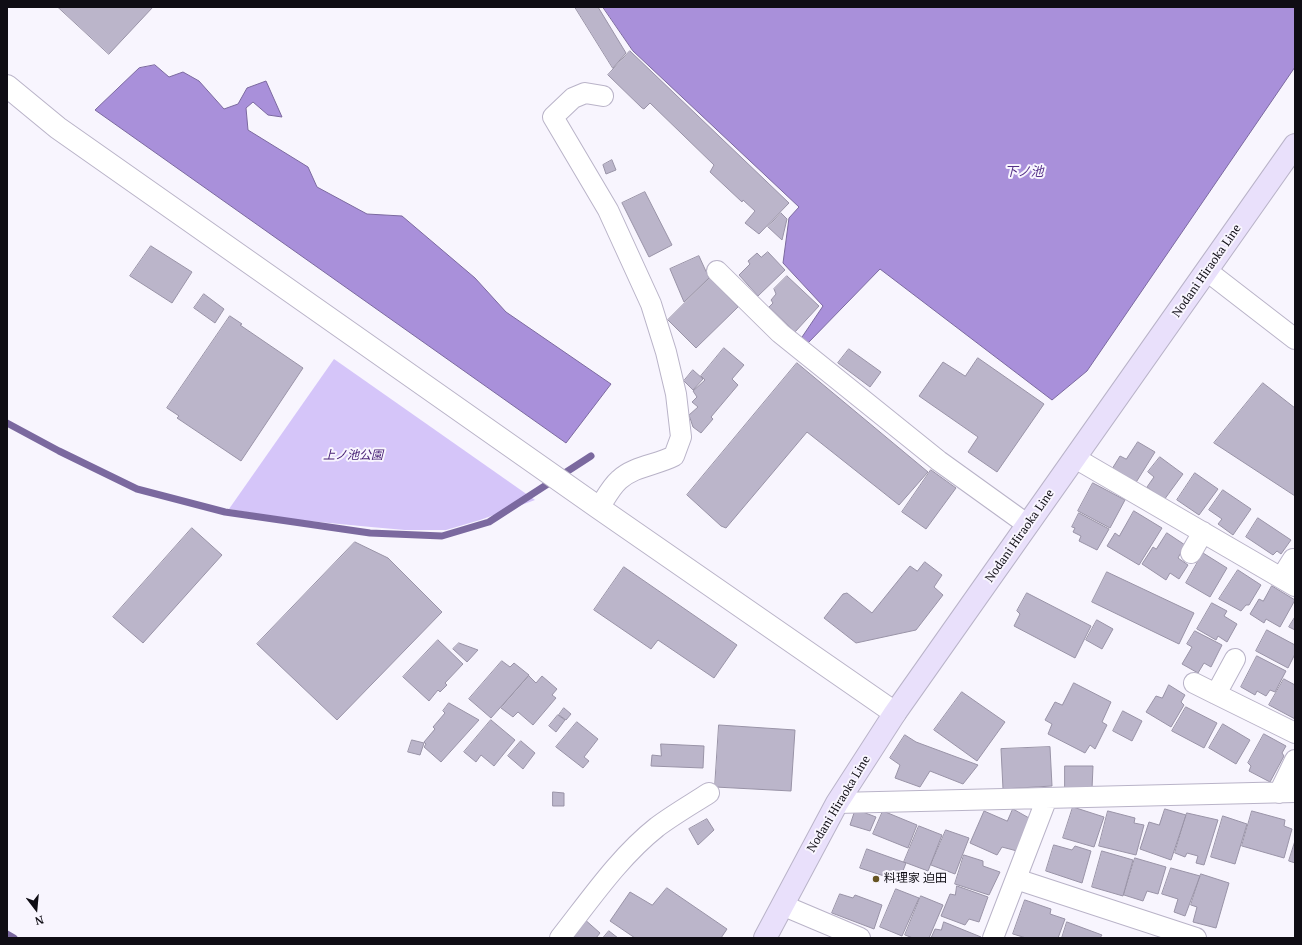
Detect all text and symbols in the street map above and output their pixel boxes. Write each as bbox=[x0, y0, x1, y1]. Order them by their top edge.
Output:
water label: 下ノ池 bbox=[1005, 164, 1043, 180]
street label: Nodani Hiraoka Line bbox=[1170, 222, 1244, 320]
park label: 上ノ池公園 bbox=[323, 449, 383, 463]
street label: Nodani Hiraoka Line bbox=[983, 487, 1057, 585]
street label: Nodani Hiraoka Line bbox=[805, 753, 873, 855]
place label: 料理家 迫田 bbox=[884, 872, 947, 886]
marker: 料理家 迫田 bbox=[871, 874, 881, 884]
north arrow bbox=[16, 889, 56, 929]
text: N bbox=[33, 913, 45, 928]

